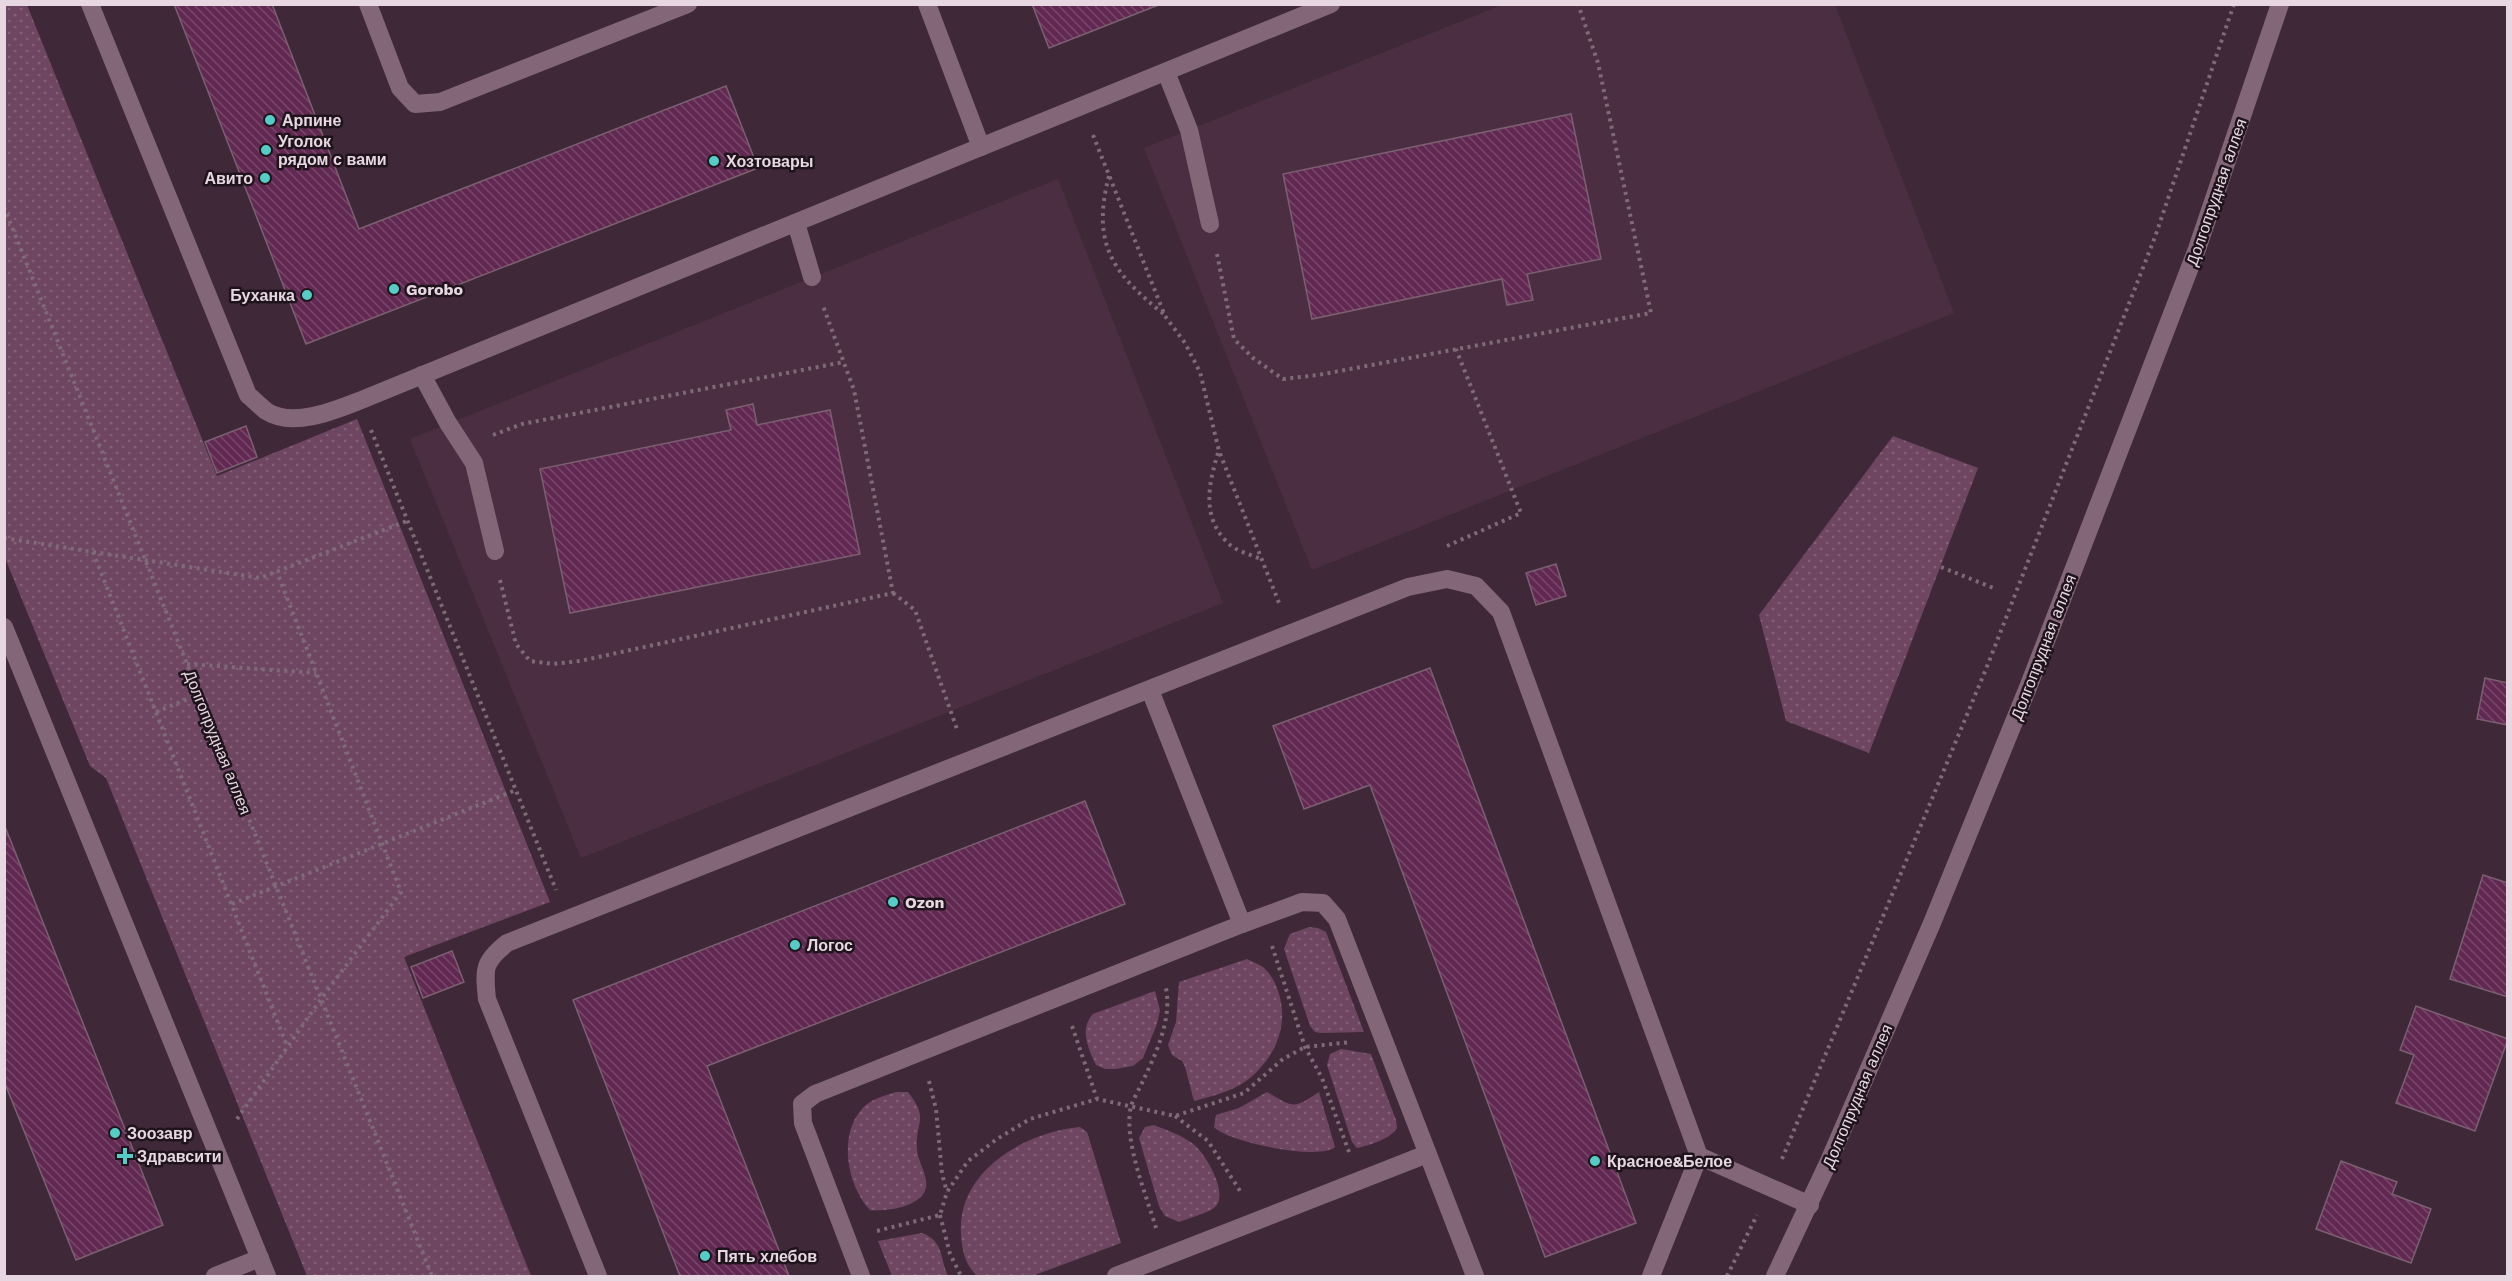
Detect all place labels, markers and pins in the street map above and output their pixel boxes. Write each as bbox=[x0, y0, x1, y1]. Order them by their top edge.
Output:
place label: Арпине bbox=[282, 111, 341, 130]
marker: Арпине bbox=[263, 113, 277, 127]
place label: Уголок рядом с вами bbox=[278, 132, 387, 169]
marker: Уголок рядом с вами bbox=[259, 143, 273, 157]
place label: Хозтовары bbox=[726, 152, 813, 171]
marker: Хозтовары bbox=[707, 154, 721, 168]
place label: Авито bbox=[204, 169, 253, 188]
marker: Авито bbox=[258, 171, 272, 185]
place label: Gorobo bbox=[406, 280, 464, 299]
marker: Gorobo bbox=[387, 282, 401, 296]
place label: Буханка bbox=[230, 286, 295, 305]
marker: Буханка bbox=[300, 288, 314, 302]
place label: Ozon bbox=[905, 893, 944, 912]
marker: Ozon bbox=[886, 895, 900, 909]
place label: Логос bbox=[807, 936, 853, 955]
marker: Логос bbox=[788, 938, 802, 952]
place label: Зоозавр bbox=[127, 1124, 193, 1143]
marker: Зоозавр bbox=[108, 1126, 122, 1140]
place label: Здравсити bbox=[137, 1147, 222, 1166]
marker: Здравсити bbox=[118, 1149, 132, 1163]
place label: Красное&Белое bbox=[1607, 1152, 1732, 1171]
marker: Красное&Белое bbox=[1588, 1154, 1602, 1168]
place label: Пять хлебов bbox=[717, 1247, 817, 1266]
marker: Пять хлебов bbox=[698, 1249, 712, 1263]

